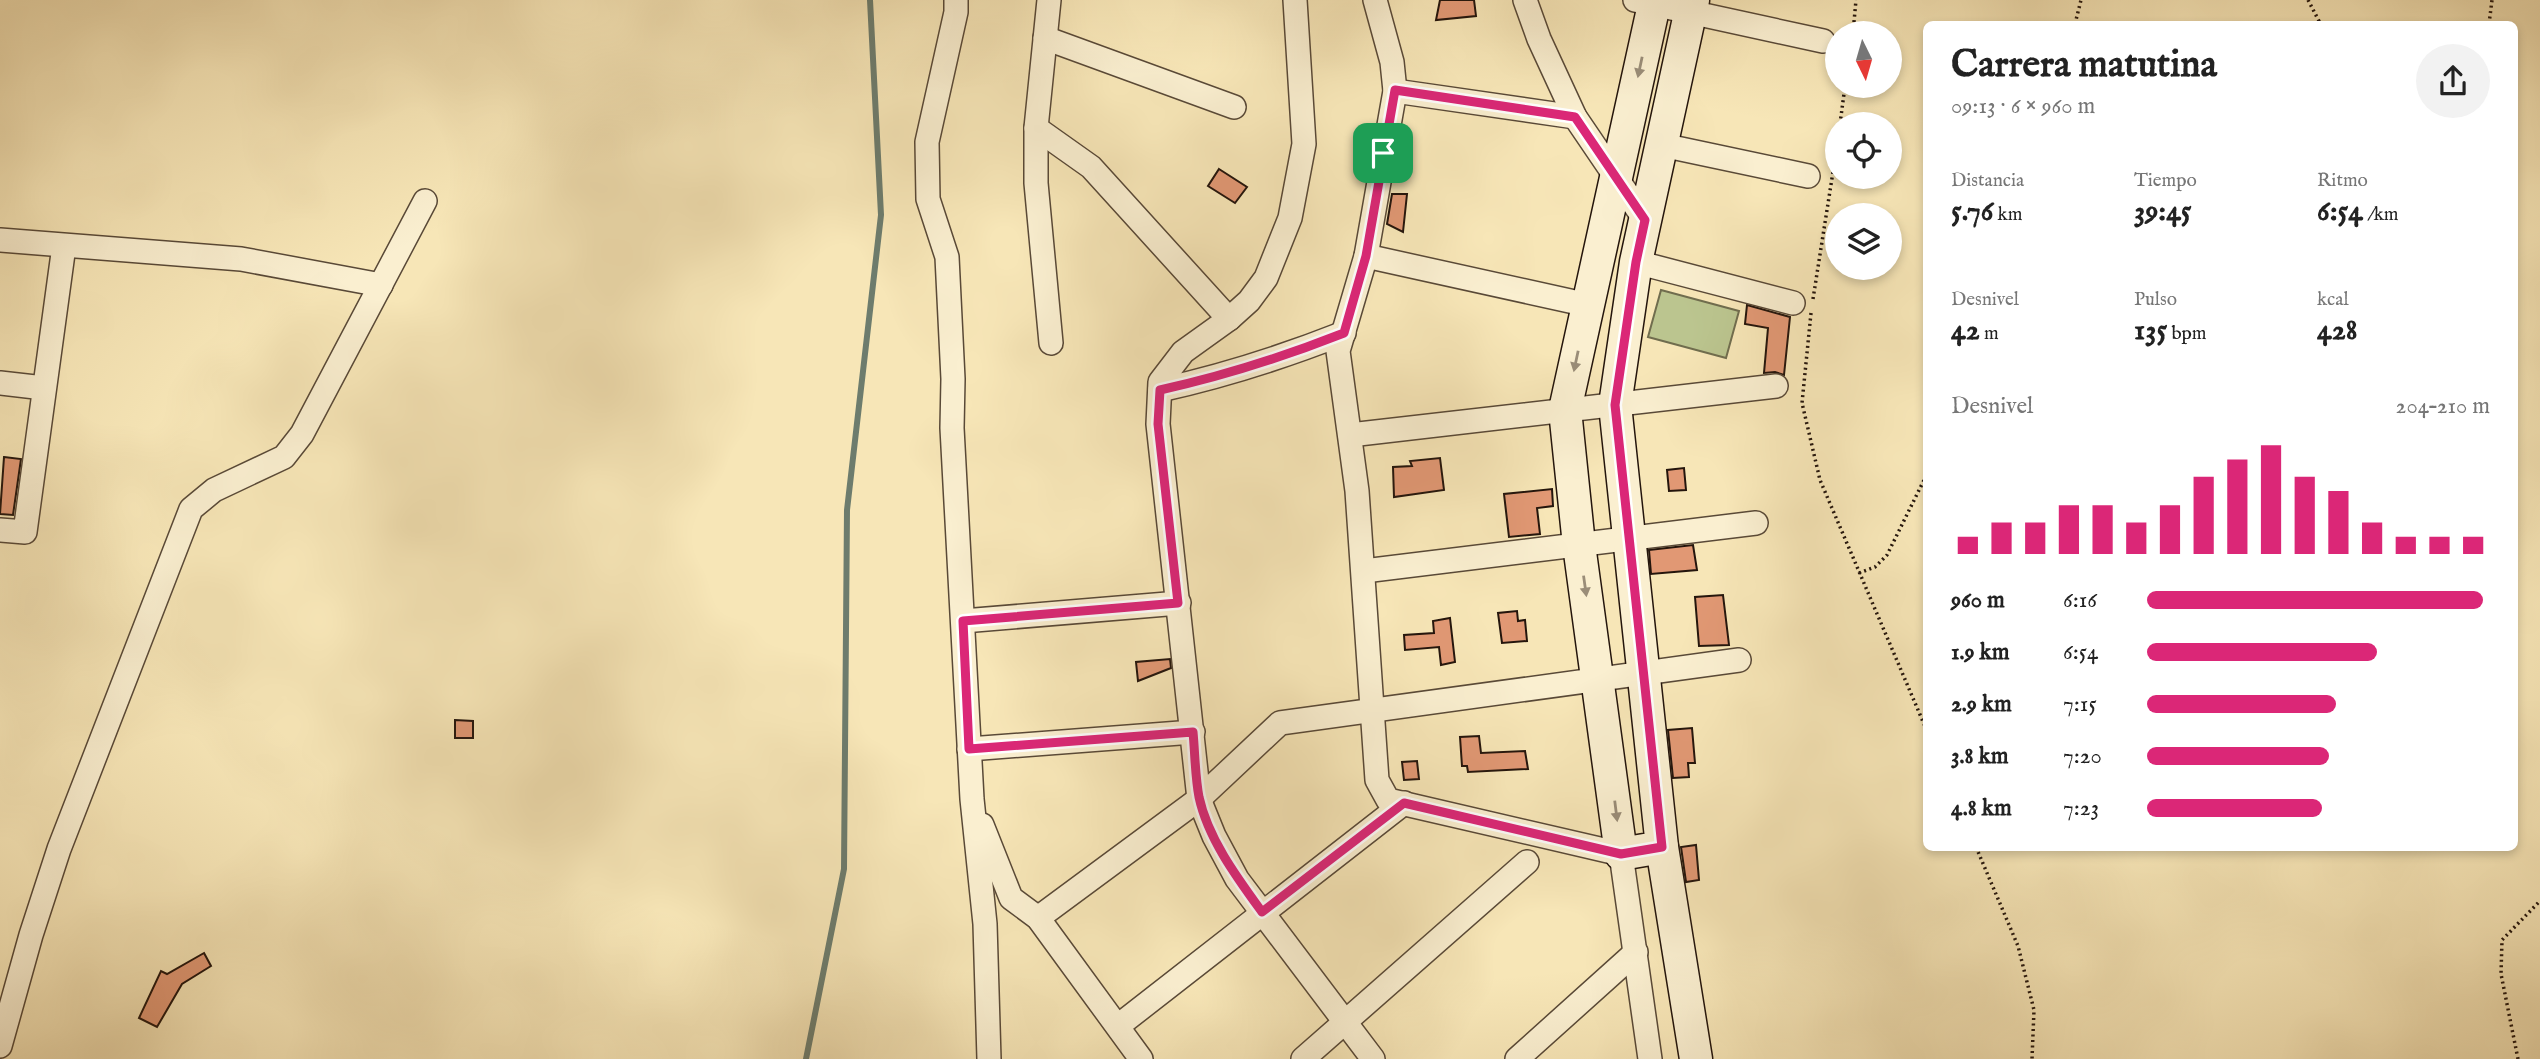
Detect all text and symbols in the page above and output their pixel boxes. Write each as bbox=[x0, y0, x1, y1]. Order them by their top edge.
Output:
north arrow bbox=[1825, 21, 1902, 98]
map controls bbox=[1825, 21, 1902, 280]
text: Carrera matutina bbox=[1951, 42, 2217, 90]
button: share bbox=[2416, 44, 2490, 118]
one-way arrow bbox=[1635, 56, 1646, 78]
text: 09:13 · 6 × 960 m bbox=[1951, 92, 2095, 121]
button: locate bbox=[1825, 112, 1902, 189]
pin bbox=[1353, 123, 1413, 183]
icon: arrive bbox=[1364, 134, 1402, 172]
text: Distancia bbox=[1951, 169, 2024, 193]
text: Tiempo bbox=[2134, 169, 2197, 193]
text: Ritmo bbox=[2317, 169, 2368, 193]
text: 5.76 bbox=[1951, 193, 1993, 231]
text: 39:45 bbox=[2134, 193, 2192, 231]
text: 6:54 bbox=[2317, 193, 2363, 231]
button: layers bbox=[1825, 203, 1902, 280]
text: km bbox=[1993, 203, 2022, 227]
text: /km bbox=[2363, 203, 2398, 227]
text: Desnivel bbox=[1951, 288, 2019, 312]
text: Pulso bbox=[2134, 288, 2177, 312]
text: kcal bbox=[2317, 288, 2349, 312]
text: 42 bbox=[1951, 312, 1980, 350]
text: 135 bbox=[2134, 312, 2167, 350]
text: 428 bbox=[2317, 312, 2358, 350]
text: m bbox=[1980, 322, 1999, 346]
text: bpm bbox=[2167, 322, 2207, 346]
one-way arrow bbox=[1571, 350, 1582, 372]
text: Desnivel bbox=[1951, 392, 2033, 421]
text: 204–210 m bbox=[2396, 392, 2490, 421]
one-way arrow bbox=[1580, 575, 1591, 597]
text: 960 m bbox=[1951, 586, 2005, 615]
text: 6:16 bbox=[2063, 586, 2097, 615]
text: 1.9 km bbox=[1951, 638, 2010, 667]
text: 6:54 bbox=[2063, 638, 2098, 667]
text: 2.9 km bbox=[1951, 690, 2012, 719]
text: 7:15 bbox=[2063, 690, 2097, 719]
text: 3.8 km bbox=[1951, 742, 2009, 771]
text: 7:20 bbox=[2063, 742, 2102, 771]
text: 4.8 km bbox=[1951, 794, 2012, 823]
text: 7:23 bbox=[2063, 794, 2099, 823]
one-way arrow bbox=[1610, 801, 1621, 823]

